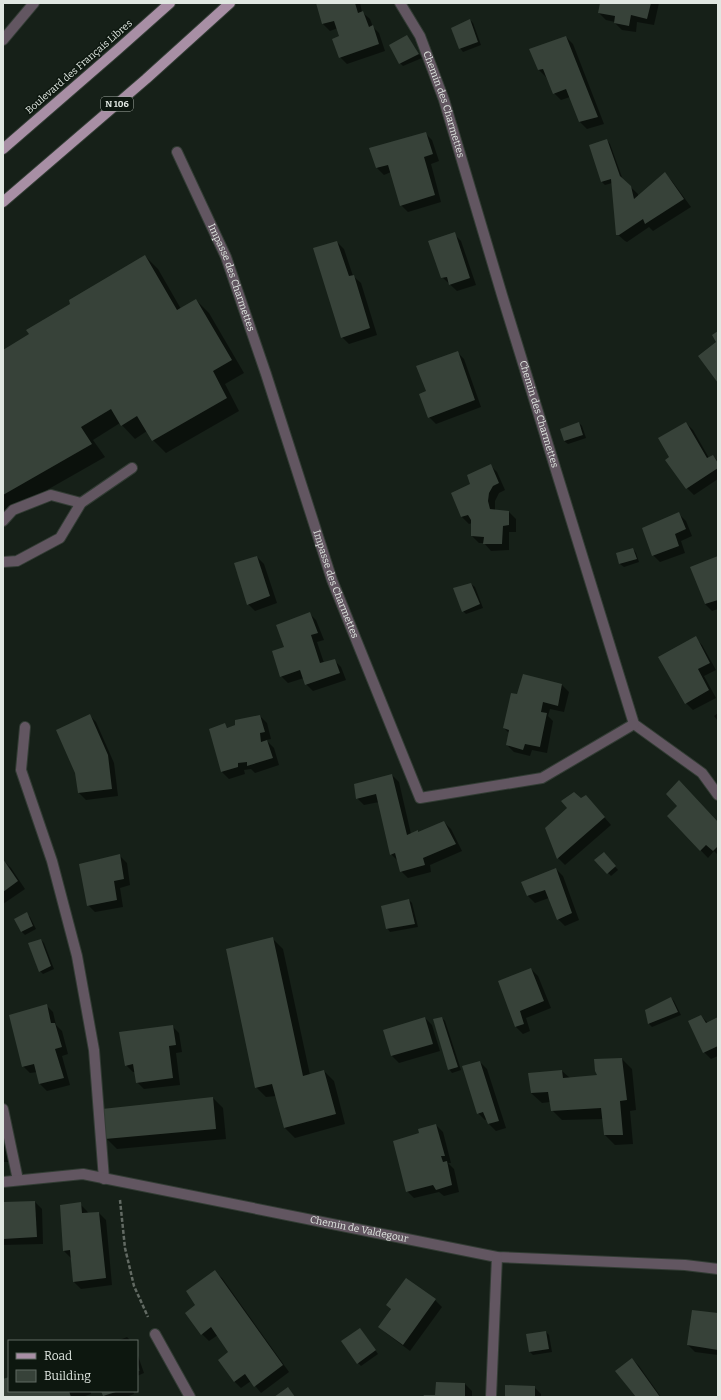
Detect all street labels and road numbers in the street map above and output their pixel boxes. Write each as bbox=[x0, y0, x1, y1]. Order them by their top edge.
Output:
street label: Boulevard des Français Libres bbox=[23, 17, 135, 117]
street label: Chemin des Charmettes bbox=[420, 49, 467, 159]
road number: N 106 bbox=[101, 97, 133, 111]
street label: Impasse des Charmettes bbox=[205, 222, 257, 333]
street label: Chemin des Charmettes bbox=[517, 359, 561, 469]
street label: Impasse des Charmettes bbox=[310, 529, 361, 640]
street label: Chemin de Valdegour bbox=[309, 1214, 410, 1245]

